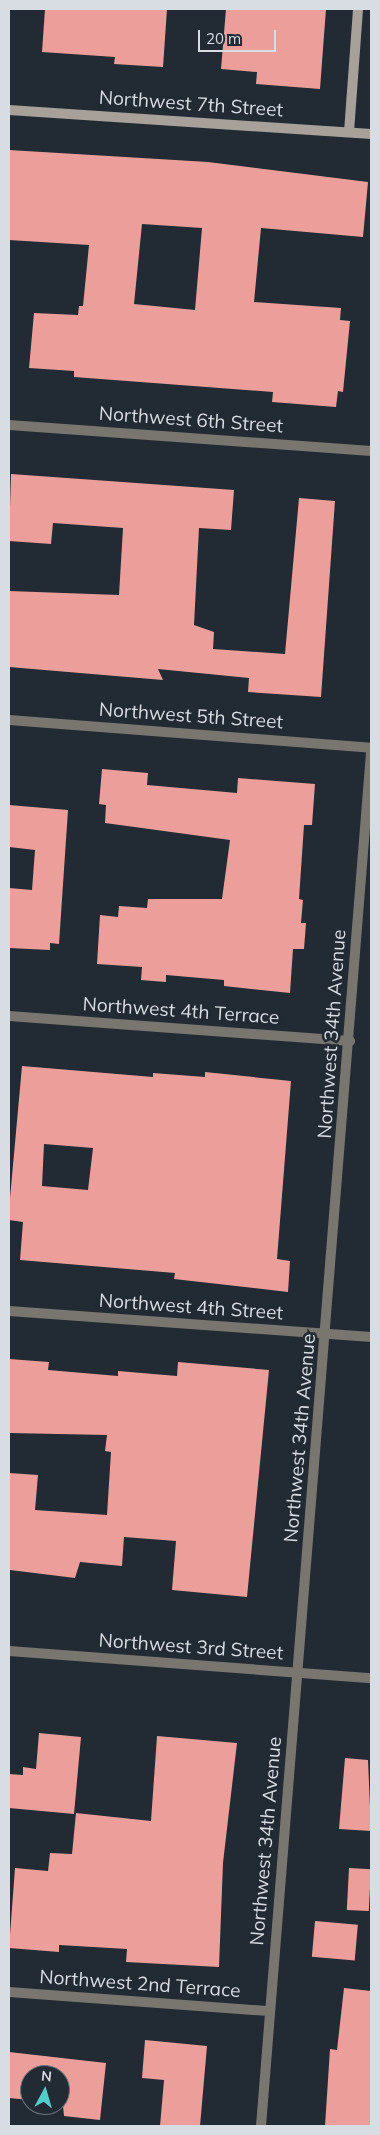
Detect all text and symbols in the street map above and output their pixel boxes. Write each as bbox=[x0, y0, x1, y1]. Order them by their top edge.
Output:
scale bar bbox=[200, 20, 278, 52]
text: 20 m bbox=[206, 29, 241, 48]
street label: Northwest 7th Street bbox=[98, 86, 284, 122]
street label: Northwest 6th Street bbox=[98, 402, 284, 438]
street label: Northwest 5th Street bbox=[98, 698, 284, 734]
street label: Northwest 34th Avenue bbox=[313, 929, 351, 1139]
street label: Northwest 4th Terrace bbox=[82, 993, 280, 1029]
street label: Northwest 4th Street bbox=[98, 1289, 284, 1325]
street label: Northwest 34th Avenue bbox=[280, 1333, 320, 1543]
street label: Northwest 3rd Street bbox=[98, 1629, 284, 1665]
street label: Northwest 34th Avenue bbox=[246, 1736, 286, 1946]
street label: Northwest 2nd Terrace bbox=[39, 1966, 241, 2002]
north arrow bbox=[20, 2065, 70, 2115]
text: N bbox=[40, 2067, 53, 2086]

